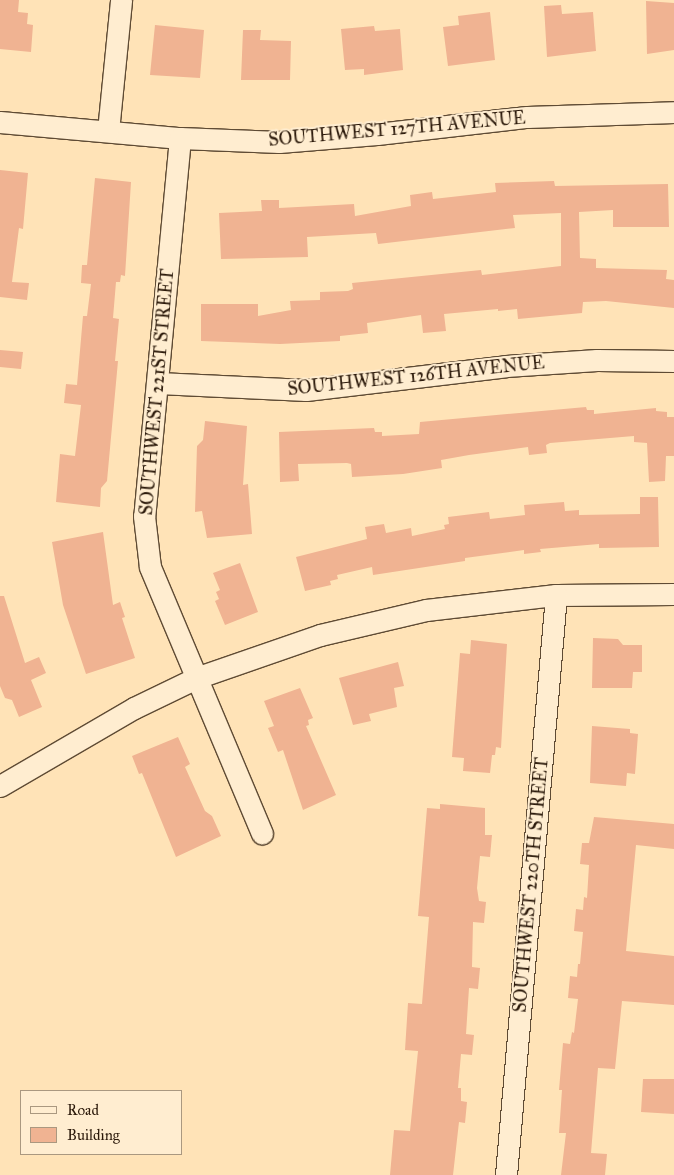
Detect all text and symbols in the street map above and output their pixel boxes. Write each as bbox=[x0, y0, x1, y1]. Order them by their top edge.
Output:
street label: SOUTHWEST 127TH AVENUE bbox=[268, 107, 526, 151]
street label: SOUTHWEST 221ST STREET bbox=[135, 268, 179, 516]
street label: SOUTHWEST 126TH AVENUE bbox=[287, 352, 545, 400]
street label: SOUTHWEST 220TH STREET bbox=[509, 757, 553, 1013]
legend bbox=[20, 1090, 182, 1155]
text: Road bbox=[67, 1101, 99, 1119]
text: Building bbox=[67, 1126, 120, 1144]

